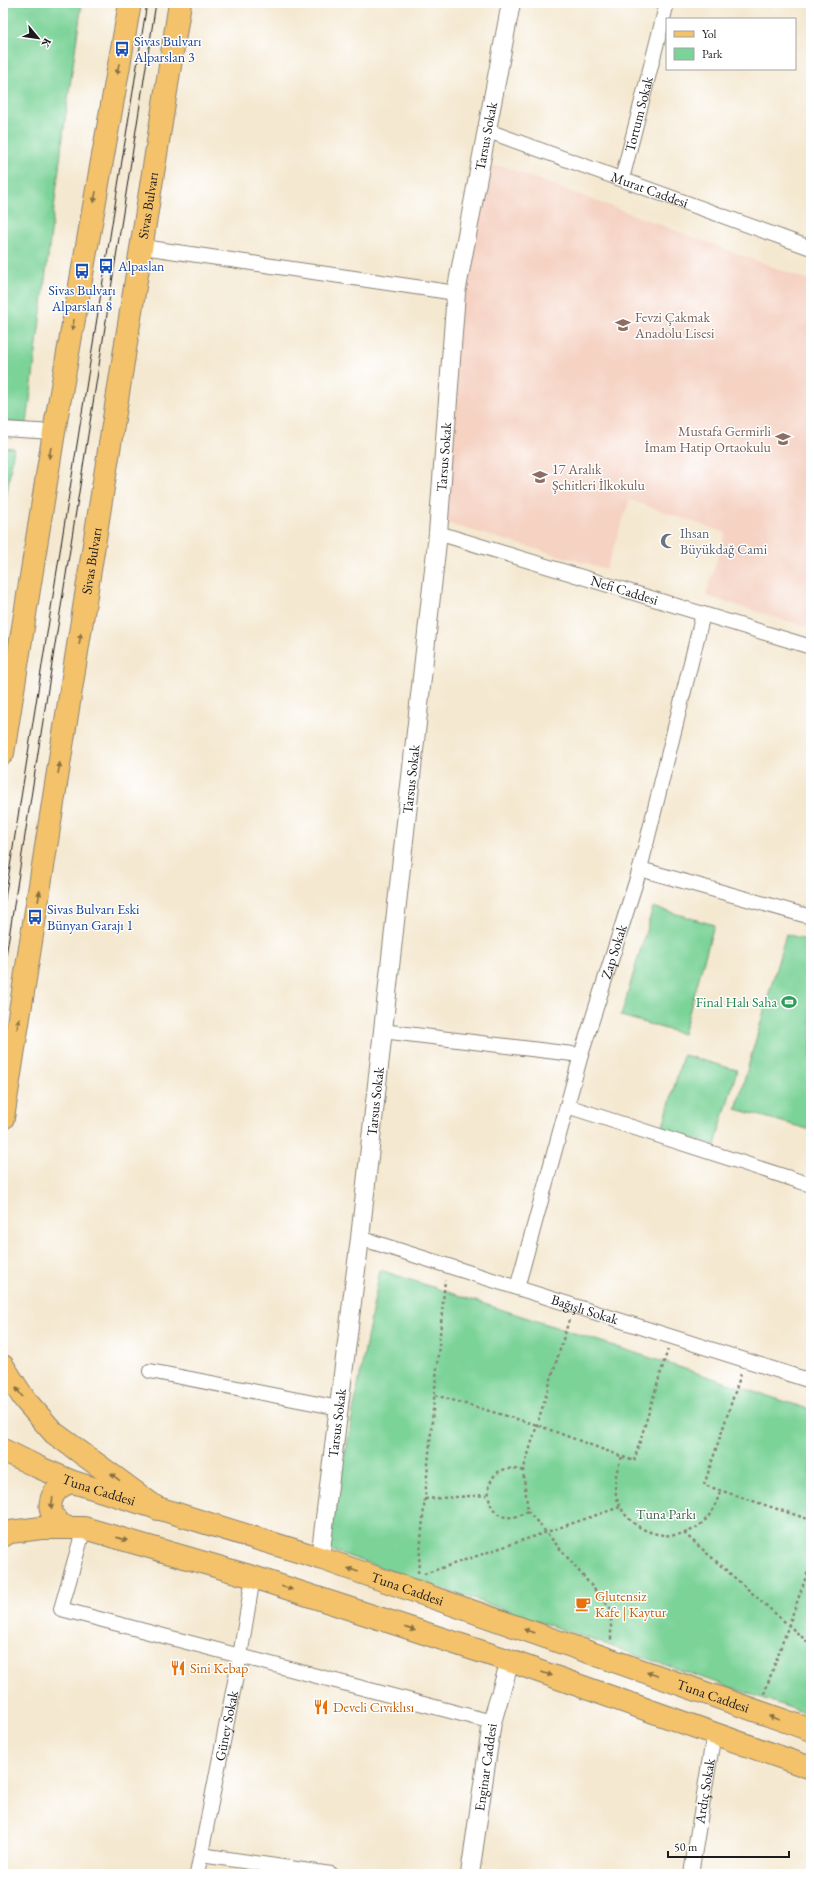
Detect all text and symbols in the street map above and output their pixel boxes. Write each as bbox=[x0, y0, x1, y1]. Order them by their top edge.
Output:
north arrow bbox=[18, 18, 58, 58]
legend bbox=[666, 18, 796, 70]
text: Yol bbox=[702, 26, 716, 42]
place label: Sivas Bulvarı Alparslan 3 bbox=[133, 32, 202, 66]
text: K bbox=[38, 36, 55, 50]
bus stop icon: Sivas Bulvarı Alparslan 3 bbox=[113, 40, 131, 58]
text: Park bbox=[702, 46, 723, 62]
one-way arrow bbox=[115, 63, 121, 75]
street label: Tortum Sokak bbox=[620, 74, 657, 154]
street label: Tarsus Sokak bbox=[470, 100, 501, 172]
street label: Murat Caddesi bbox=[609, 167, 691, 212]
street label: Sivas Bulvarı bbox=[134, 170, 162, 240]
one-way arrow bbox=[92, 191, 98, 203]
bus stop icon: Alpaslan bbox=[97, 257, 115, 275]
place label: Alpaslan bbox=[117, 257, 165, 275]
bus stop icon: Sivas Bulvarı Alparslan 8 bbox=[73, 262, 91, 280]
place label: Sivas Bulvarı Alparslan 8 bbox=[48, 281, 116, 315]
place label: Fevzi Çakmak Anadolu Lisesi bbox=[634, 308, 715, 342]
school or university icon: Fevzi Çakmak Anadolu Lisesi bbox=[614, 316, 632, 334]
one-way arrow bbox=[70, 319, 76, 331]
street label: Tarsus Sokak bbox=[432, 421, 455, 492]
place label: Mustafa Germirli İmam Hatip Ortaokulu bbox=[645, 422, 772, 456]
school or university icon: Mustafa Germirli İmam Hatip Ortaokulu bbox=[774, 430, 792, 448]
one-way arrow bbox=[47, 447, 53, 459]
place label: 17 Aralık Şehitleri İlkokulu bbox=[552, 460, 645, 494]
school or university icon: 17 Aralık Şehitleri İlkokulu bbox=[531, 468, 549, 486]
place label: Ihsan Büyükdağ Cami bbox=[680, 524, 768, 558]
street label: Sivas Bulvarı bbox=[77, 526, 106, 596]
mosque icon: Ihsan Büyükdağ Cami bbox=[659, 532, 677, 550]
street label: Nefi Caddesi bbox=[588, 571, 661, 609]
one-way arrow bbox=[77, 633, 83, 645]
street label: Tarsus Sokak bbox=[398, 743, 424, 815]
one-way arrow bbox=[56, 762, 62, 774]
one-way arrow bbox=[36, 890, 42, 902]
place label: Sivas Bulvarı Eski Bünyan Garajı 1 bbox=[47, 900, 140, 934]
bus stop icon: Sivas Bulvarı Eski Bünyan Garajı 1 bbox=[26, 908, 44, 926]
street label: Zap Sokak bbox=[597, 922, 631, 981]
place label: Final Halı Saha bbox=[696, 993, 777, 1011]
sports icon: Final Halı Saha bbox=[780, 993, 798, 1011]
one-way arrow bbox=[15, 1018, 21, 1031]
street label: Tarsus Sokak bbox=[362, 1065, 388, 1137]
street label: Bağışlı Sokak bbox=[549, 1290, 621, 1329]
one-way arrow bbox=[15, 1387, 23, 1397]
street label: Tarsus Sokak bbox=[324, 1387, 350, 1459]
street label: Tuna Caddesi bbox=[59, 1469, 138, 1510]
one-way arrow bbox=[110, 1473, 121, 1482]
one-way arrow bbox=[49, 1497, 55, 1509]
park label: Tuna Parkı bbox=[636, 1505, 696, 1523]
one-way arrow bbox=[116, 1536, 128, 1542]
one-way arrow bbox=[347, 1566, 359, 1572]
street label: Tuna Caddesi bbox=[369, 1568, 447, 1610]
one-way arrow bbox=[281, 1585, 293, 1591]
place label: Glutensiz Kafe | Kaytur bbox=[595, 1587, 667, 1622]
cafe icon: Glutensiz Kafe | Kaytur bbox=[574, 1595, 592, 1613]
one-way arrow bbox=[404, 1626, 416, 1632]
one-way arrow bbox=[523, 1628, 535, 1634]
restaurant icon: Sini Kebap bbox=[169, 1659, 187, 1677]
place label: Sini Kebap bbox=[190, 1659, 248, 1677]
one-way arrow bbox=[645, 1671, 657, 1677]
one-way arrow bbox=[541, 1672, 553, 1678]
street label: Tuna Caddesi bbox=[674, 1675, 752, 1717]
street label: Güney Sokak bbox=[210, 1689, 242, 1763]
restaurant icon: Develi Cıvıklısı bbox=[312, 1698, 330, 1716]
place label: Develi Cıvıklısı bbox=[333, 1698, 415, 1716]
one-way arrow bbox=[768, 1714, 780, 1720]
street label: Enginar Caddesi bbox=[470, 1721, 501, 1812]
street label: Ardıç Sokak bbox=[690, 1757, 719, 1826]
scale bar bbox=[668, 1833, 789, 1859]
text: 50 m bbox=[674, 1839, 698, 1855]

